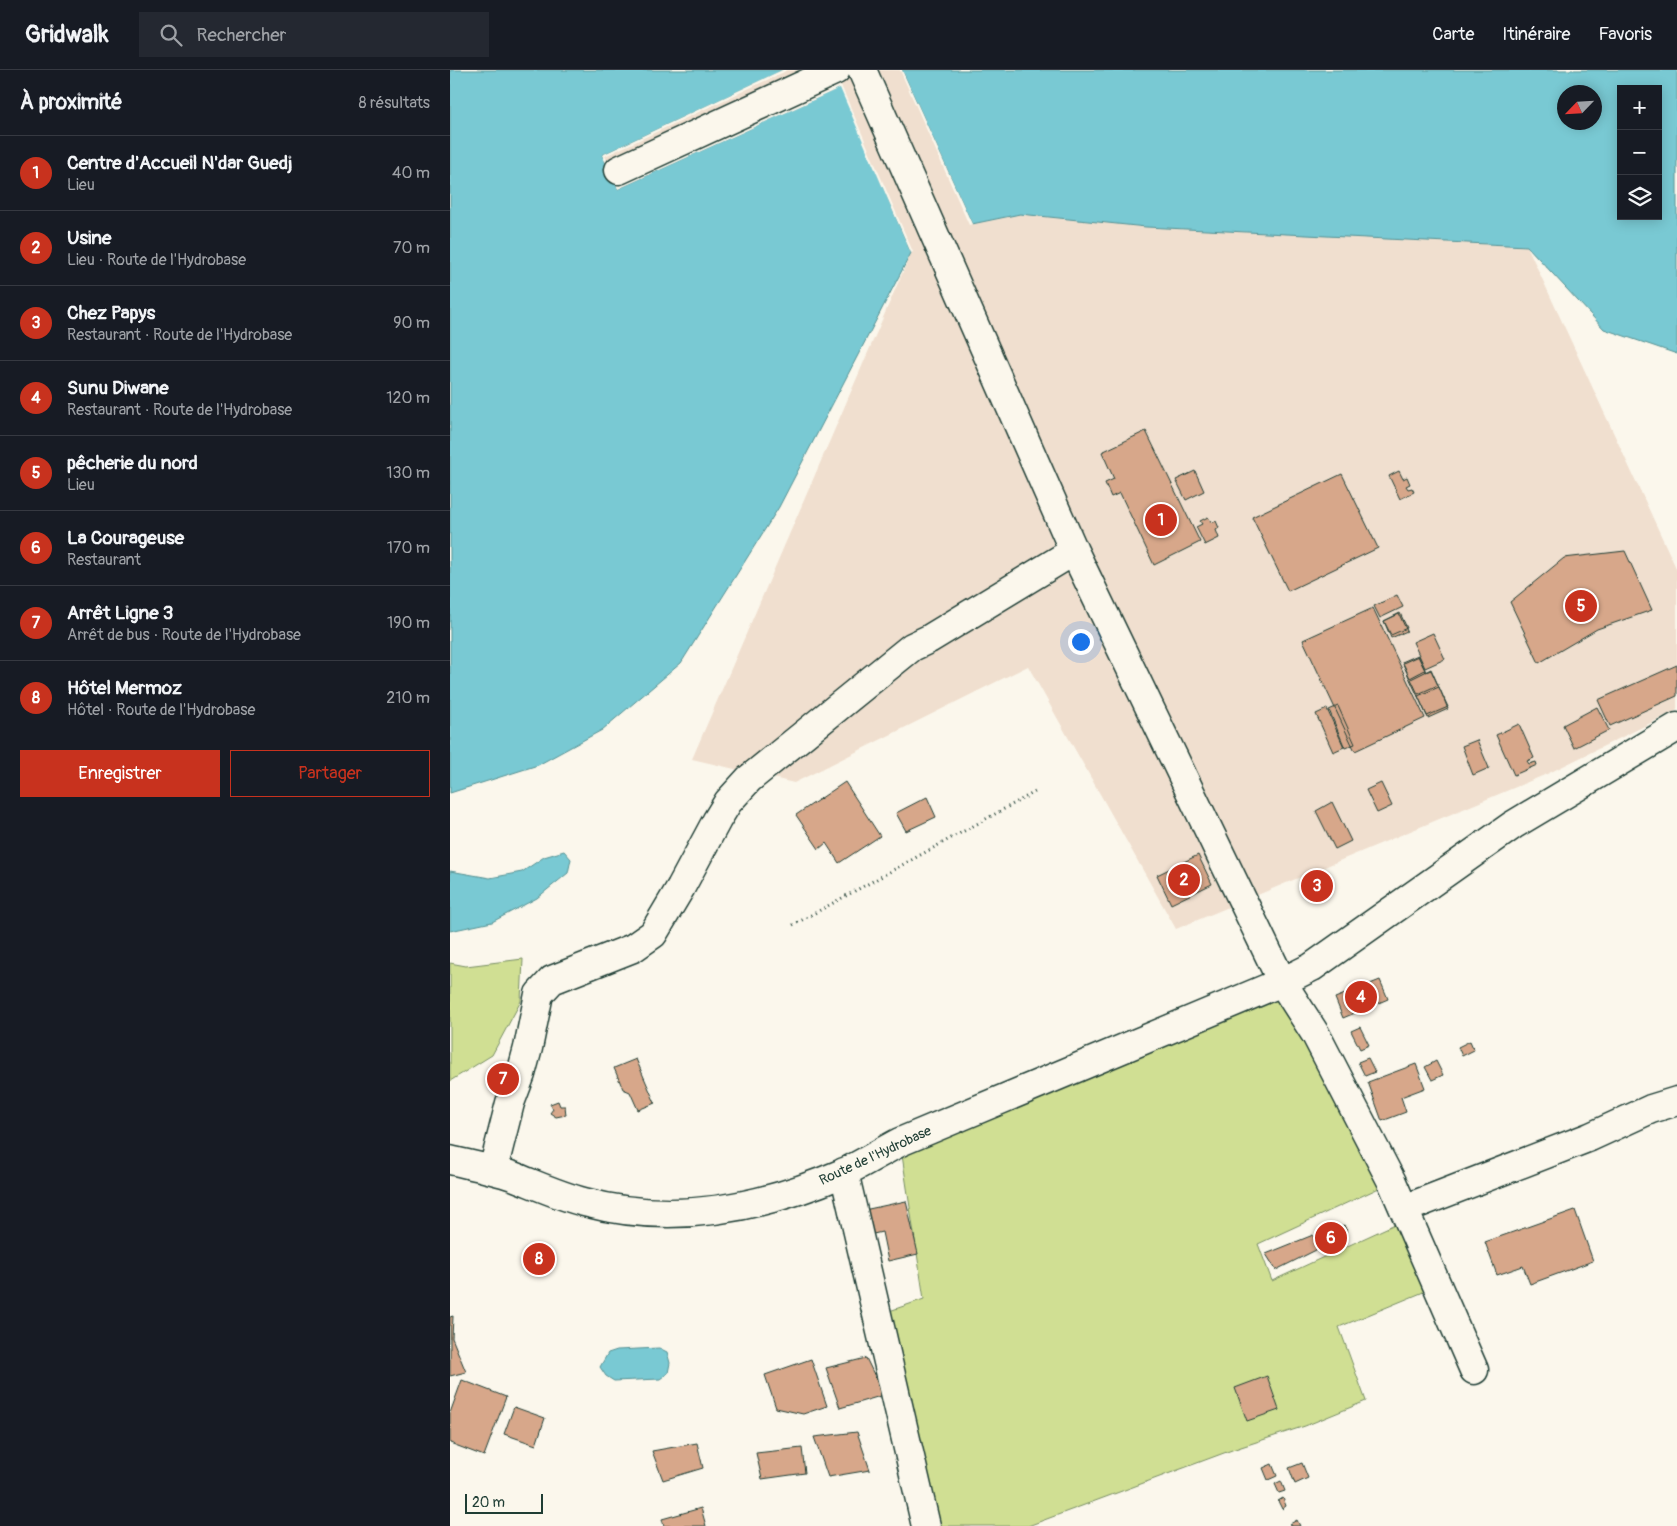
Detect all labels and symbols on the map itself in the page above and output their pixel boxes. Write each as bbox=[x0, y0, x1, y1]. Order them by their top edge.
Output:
north arrow bbox=[1557, 85, 1602, 130]
pin: 1 bbox=[1145, 501, 1177, 539]
pin: 5 bbox=[1565, 587, 1597, 625]
your location bbox=[1068, 629, 1094, 655]
pin: 2 bbox=[1168, 861, 1200, 899]
pin: 3 bbox=[1301, 867, 1333, 905]
pin: 4 bbox=[1345, 978, 1377, 1016]
pin: 7 bbox=[487, 1060, 519, 1098]
street label: Route de l'Hydrobase bbox=[816, 1122, 934, 1189]
pin: 6 bbox=[1315, 1219, 1347, 1257]
pin: 8 bbox=[523, 1240, 555, 1278]
scale bar bbox=[465, 1491, 542, 1514]

